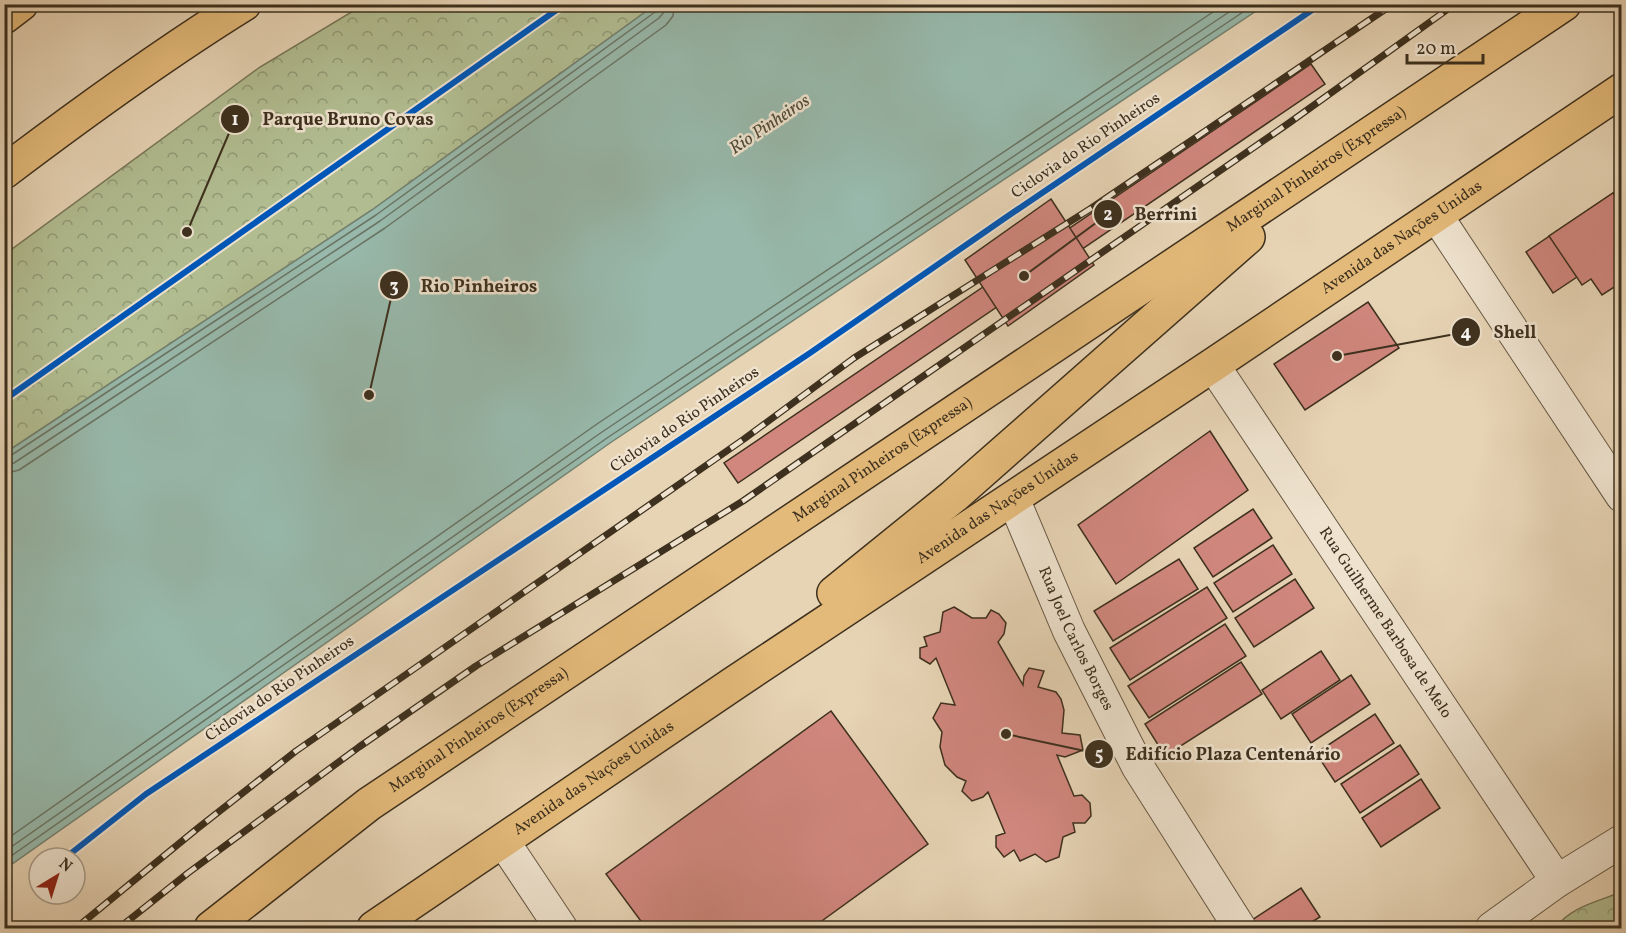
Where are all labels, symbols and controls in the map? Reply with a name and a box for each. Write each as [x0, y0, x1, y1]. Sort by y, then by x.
scale bar [1407, 27, 1484, 65]
text: 20 m [1416, 37, 1456, 62]
street label: Ciclovia do Rio Pinheiros [1007, 88, 1165, 204]
water label: Rio Pinheiros [725, 89, 815, 161]
callout: Parque Bruno Covas [220, 101, 445, 137]
street label: Marginal Pinheiros (Expressa) [1222, 102, 1411, 238]
text: 1 [231, 108, 239, 133]
text: Parque Bruno Covas [262, 108, 434, 133]
street label: Avenida das Nações Unidas [1317, 176, 1487, 300]
callout: Berrini [1093, 196, 1210, 232]
text: 2 [1103, 203, 1113, 228]
text: Berrini [1135, 203, 1197, 228]
callout: Rio Pinheiros [379, 267, 549, 303]
text: 3 [389, 275, 399, 300]
text: Rio Pinheiros [421, 275, 537, 300]
callout: Shell [1451, 314, 1548, 350]
text: 4 [1461, 321, 1472, 346]
text: Shell [1494, 321, 1536, 346]
street label: Ciclovia do Rio Pinheiros [606, 362, 764, 478]
street label: Marginal Pinheiros (Expressa) [789, 392, 977, 528]
street label: Avenida das Nações Unidas [913, 446, 1083, 570]
street label: Rua Guilherme Barbosa de Melo [1313, 523, 1457, 723]
street label: Rua Joel Carlos Borges [1032, 563, 1119, 715]
street label: Ciclovia do Rio Pinheiros [201, 631, 359, 747]
street label: Marginal Pinheiros (Expressa) [385, 662, 573, 798]
street label: Avenida das Nações Unidas [509, 716, 679, 841]
callout: Edifício Plaza Centenário [1084, 736, 1353, 772]
text: 5 [1095, 743, 1103, 768]
text: Edifício Plaza Centenário [1125, 743, 1341, 768]
north arrow [27, 846, 87, 906]
text: N [54, 854, 77, 878]

